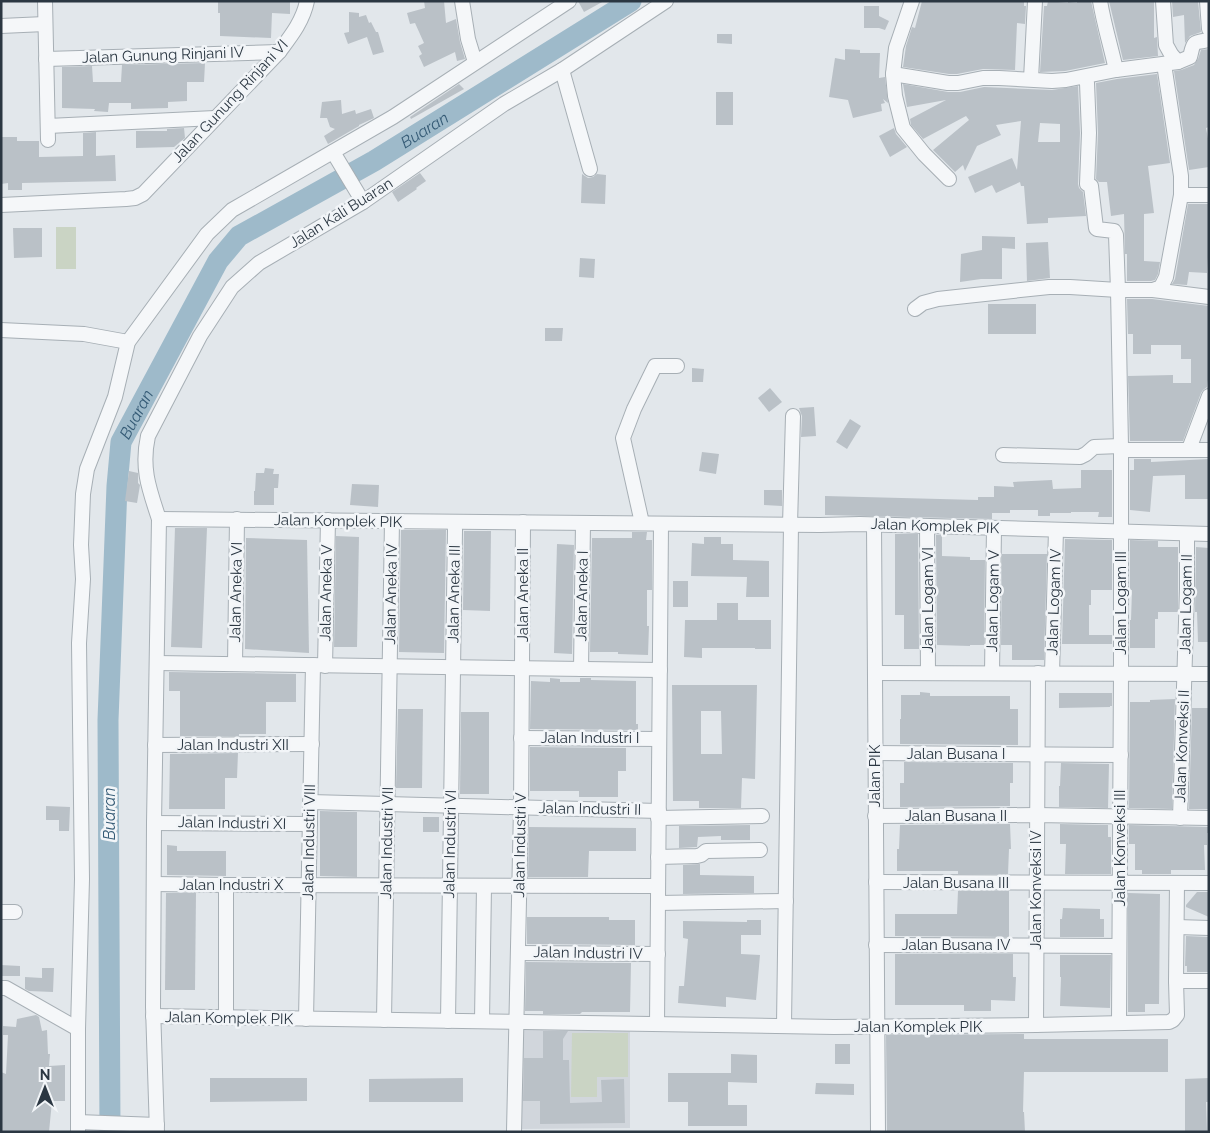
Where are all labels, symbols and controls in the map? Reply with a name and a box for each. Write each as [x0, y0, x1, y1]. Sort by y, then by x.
street label: Jalan Gunung Rinjani VI [168, 36, 292, 166]
street label: Jalan Gunung Rinjani IV [82, 43, 244, 67]
water label: Buaran [397, 108, 452, 152]
street label: Jalan Kali Buaran [286, 174, 396, 252]
water label: Buaran [116, 387, 157, 442]
street label: Jalan Komplek PIK [274, 511, 403, 531]
street label: Jalan Komplek PIK [870, 515, 1000, 537]
street label: Jalan Aneka VI [226, 542, 246, 642]
street label: Jalan Aneka IV [381, 543, 401, 645]
street label: Jalan Aneka V [316, 544, 336, 642]
street label: Jalan Aneka III [444, 545, 464, 643]
street label: Jalan Logam VI [919, 547, 937, 653]
street label: Jalan Aneka II [514, 548, 532, 642]
street label: Jalan Logam IV [1043, 548, 1065, 656]
street label: Jalan Aneka I [572, 550, 592, 642]
street label: Jalan Logam V [983, 550, 1003, 652]
street label: Jalan Logam III [1112, 551, 1130, 655]
street label: Jalan Logam II [1176, 554, 1196, 654]
street label: Jalan Konveksi II [1171, 689, 1193, 803]
street label: Jalan Industri I [540, 729, 640, 747]
street label: Jalan Industri XII [177, 736, 289, 754]
street label: Jalan PIK [866, 744, 884, 807]
street label: Jalan Busana I [907, 745, 1005, 763]
street label: Jalan Industri VIII [299, 784, 319, 900]
street label: Jalan Industri VII [377, 787, 397, 899]
water label: Buaran [100, 788, 119, 840]
street label: Jalan Industri VI [440, 789, 460, 899]
street label: Jalan Konveksi III [1111, 790, 1129, 906]
street label: Jalan Industri V [510, 792, 530, 898]
street label: Jalan Industri II [538, 799, 642, 819]
street label: Jalan Busana II [905, 807, 1007, 825]
street label: Jalan Industri XI [178, 813, 286, 833]
street label: Jalan Konveksi IV [1027, 830, 1045, 950]
street label: Jalan Busana III [903, 874, 1009, 892]
street label: Jalan Industri X [179, 876, 284, 894]
street label: Jalan Busana IV [901, 936, 1011, 954]
street label: Jalan Industri IV [533, 943, 643, 963]
street label: Jalan Komplek PIK [165, 1008, 294, 1028]
street label: Jalan Komplek PIK [854, 1018, 983, 1036]
north arrow [20, 1063, 70, 1113]
text: N [40, 1067, 50, 1083]

